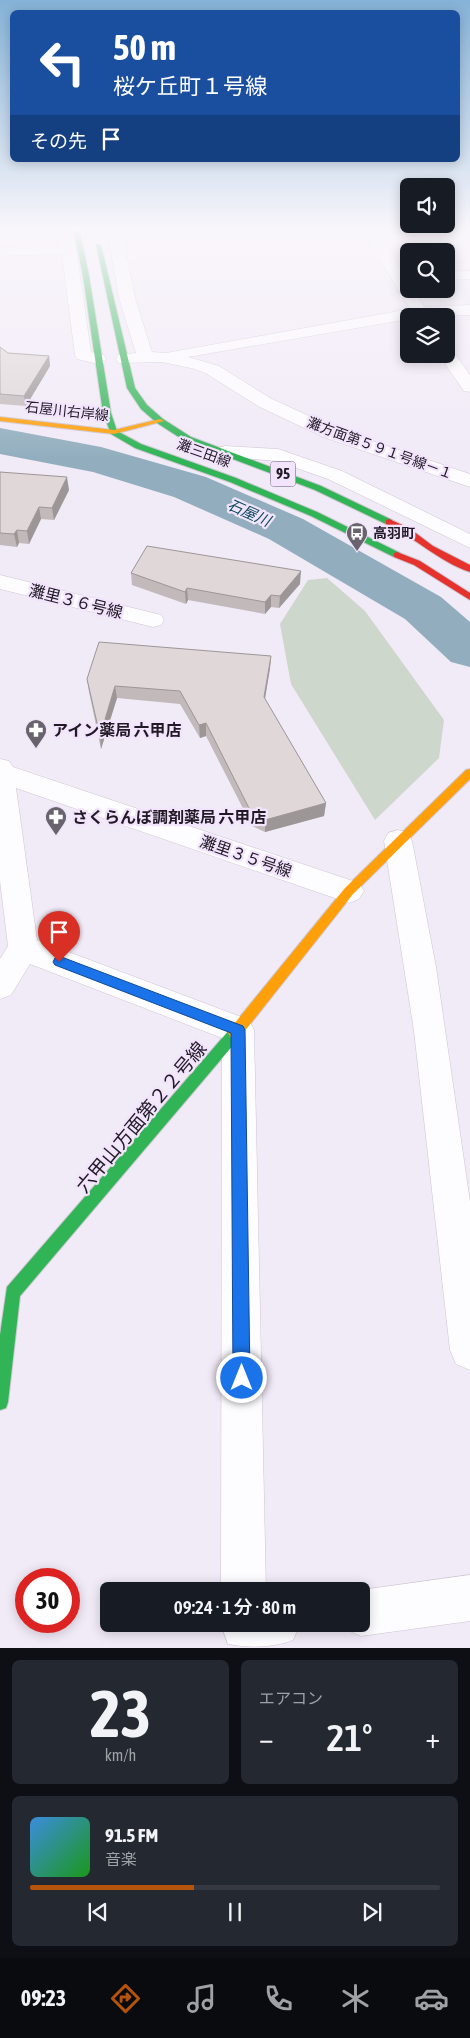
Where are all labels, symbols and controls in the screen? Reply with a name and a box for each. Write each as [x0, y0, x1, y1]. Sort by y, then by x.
text: 50 m [113, 27, 176, 67]
icon: left [30, 30, 95, 95]
text: 桜ケ丘町１号線 [113, 73, 267, 99]
icon: arrive [97, 125, 125, 153]
text: その先 [30, 130, 87, 152]
map controls [400, 178, 455, 363]
button: sound [400, 178, 455, 233]
button: search [400, 243, 455, 298]
button: layers [400, 308, 455, 363]
street label: 石屋川右岸線 [24, 399, 110, 423]
street label: 灘方面第５９１号線－１ [305, 414, 455, 482]
street label: 灘三田線 [175, 436, 233, 470]
road number: 95 [270, 462, 296, 486]
water label: 石屋川 [225, 496, 275, 530]
bus stop icon: 高羽町 [345, 521, 369, 552]
place label: 高羽町 [373, 525, 415, 541]
street label: 灘里３６号線 [27, 581, 125, 621]
pharmacy icon: アイン薬局 六甲店 [24, 718, 48, 749]
place label: アイン薬局 六甲店 [52, 721, 181, 739]
pharmacy icon: さくらんぼ調剤薬局 六甲店 [44, 805, 68, 836]
place label: さくらんぼ調剤薬局 六甲店 [72, 808, 266, 826]
street label: 灘里３５号線 [198, 832, 294, 880]
pin [38, 911, 80, 962]
icon: arrive [45, 918, 73, 946]
street label: 六甲山方面第２２号線 [72, 1037, 210, 1197]
position arrow [215, 1351, 267, 1403]
speed limit sign: 30 [15, 1568, 80, 1633]
text: 09:24 · 1 分 · 80 m [174, 1596, 296, 1618]
text: 23 [90, 1676, 151, 1751]
text: エアコン [259, 1689, 323, 1707]
text: 21° [326, 1716, 373, 1759]
text: − [259, 1722, 274, 1754]
text: + [425, 1722, 440, 1754]
text: km/h [105, 1746, 136, 1764]
text: 91.5 FM [105, 1824, 158, 1846]
text: 音楽 [105, 1850, 137, 1868]
icon: previous [84, 1898, 112, 1926]
icon: pause [221, 1898, 249, 1926]
icon: next [358, 1898, 386, 1926]
icon: directions [108, 1981, 143, 2016]
icon: music [184, 1981, 219, 2016]
icon: phone [261, 1981, 296, 2016]
icon: climate [338, 1981, 373, 2016]
icon: car [414, 1981, 449, 2016]
text: 09:23 [21, 1985, 66, 2011]

